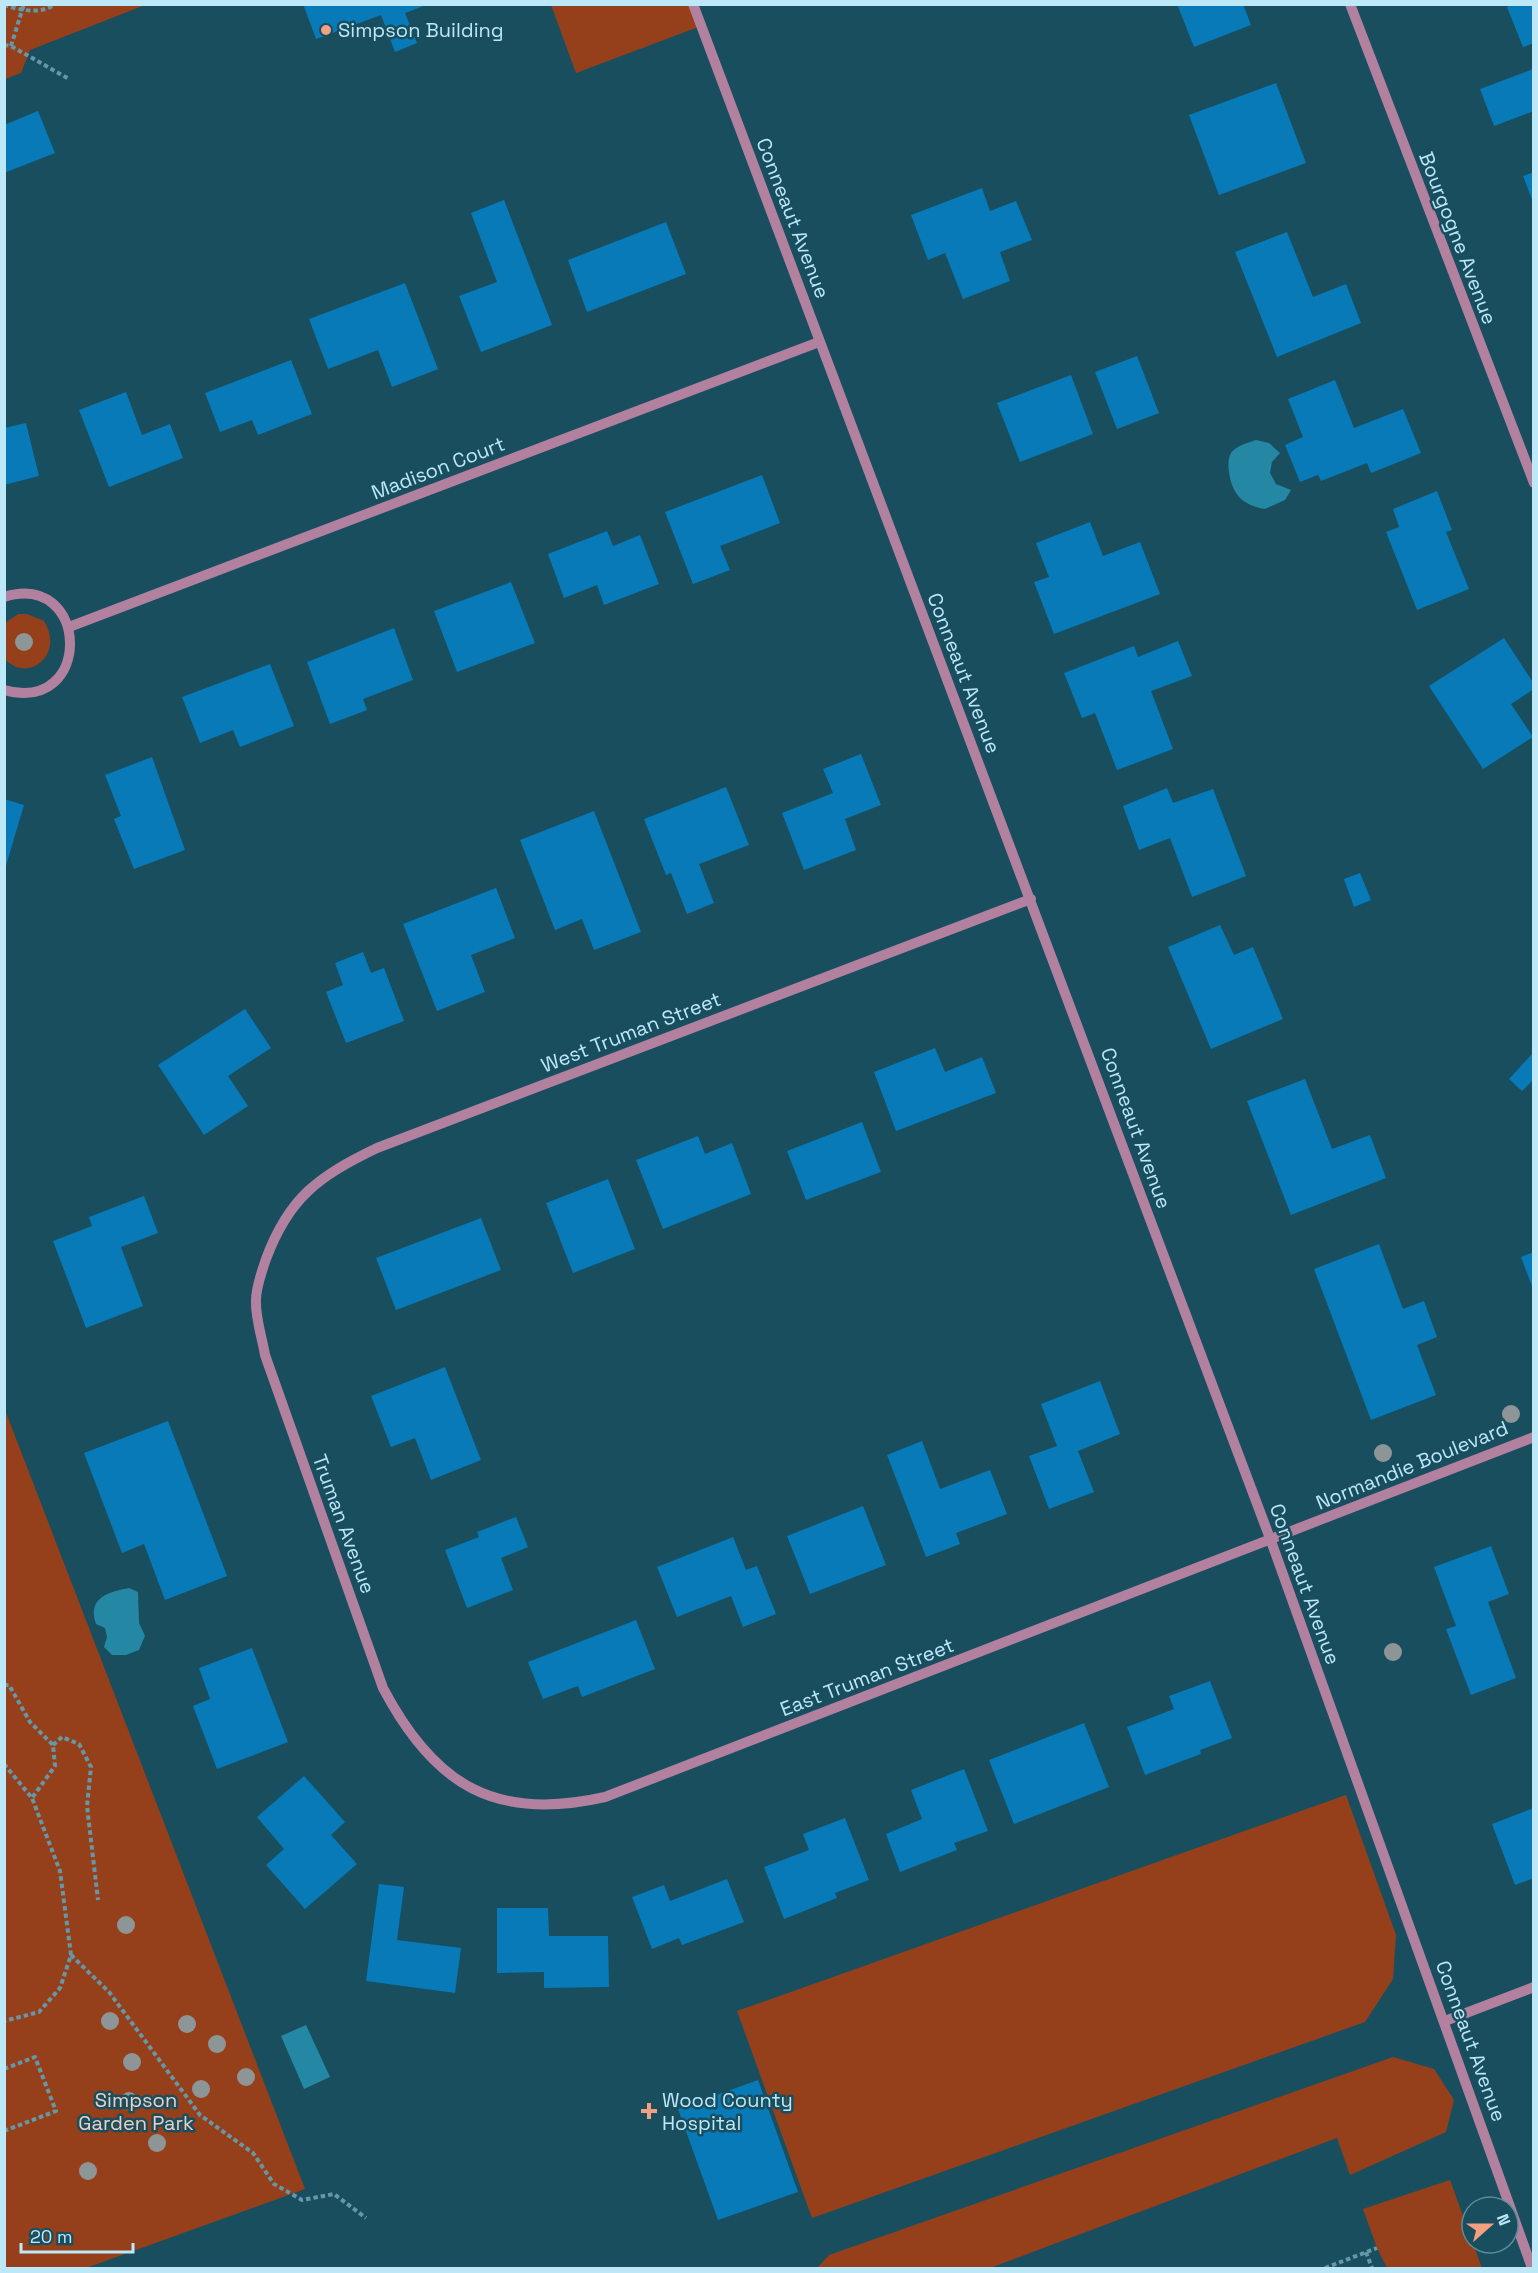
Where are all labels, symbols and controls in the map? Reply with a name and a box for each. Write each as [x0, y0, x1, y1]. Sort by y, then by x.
place label: Simpson Building [338, 17, 504, 43]
marker: Simpson Building [319, 23, 333, 37]
street label: Conneaut Avenue [750, 134, 836, 302]
street label: Bourgogne Avenue [1413, 148, 1503, 328]
street label: Madison Court [368, 431, 508, 505]
street label: Conneaut Avenue [921, 589, 1007, 757]
street label: West Truman Street [537, 986, 725, 1078]
street label: Conneaut Avenue [1095, 1044, 1177, 1212]
street label: Normandie Boulevard [1312, 1415, 1512, 1515]
street label: Truman Avenue [307, 1451, 381, 1597]
street label: Conneaut Avenue [1264, 1500, 1346, 1668]
street label: East Truman Street [776, 1632, 958, 1722]
street label: Conneaut Avenue [1430, 1957, 1512, 2125]
park label: Simpson Garden Park [78, 2087, 194, 2136]
place label: Wood County Hospital [662, 2087, 793, 2136]
marker: Wood County Hospital [640, 2102, 658, 2120]
north arrow [1460, 2195, 1520, 2255]
text: N [1492, 2211, 1515, 2229]
scale bar [21, 2216, 134, 2254]
text: 20 m [30, 2225, 73, 2248]

